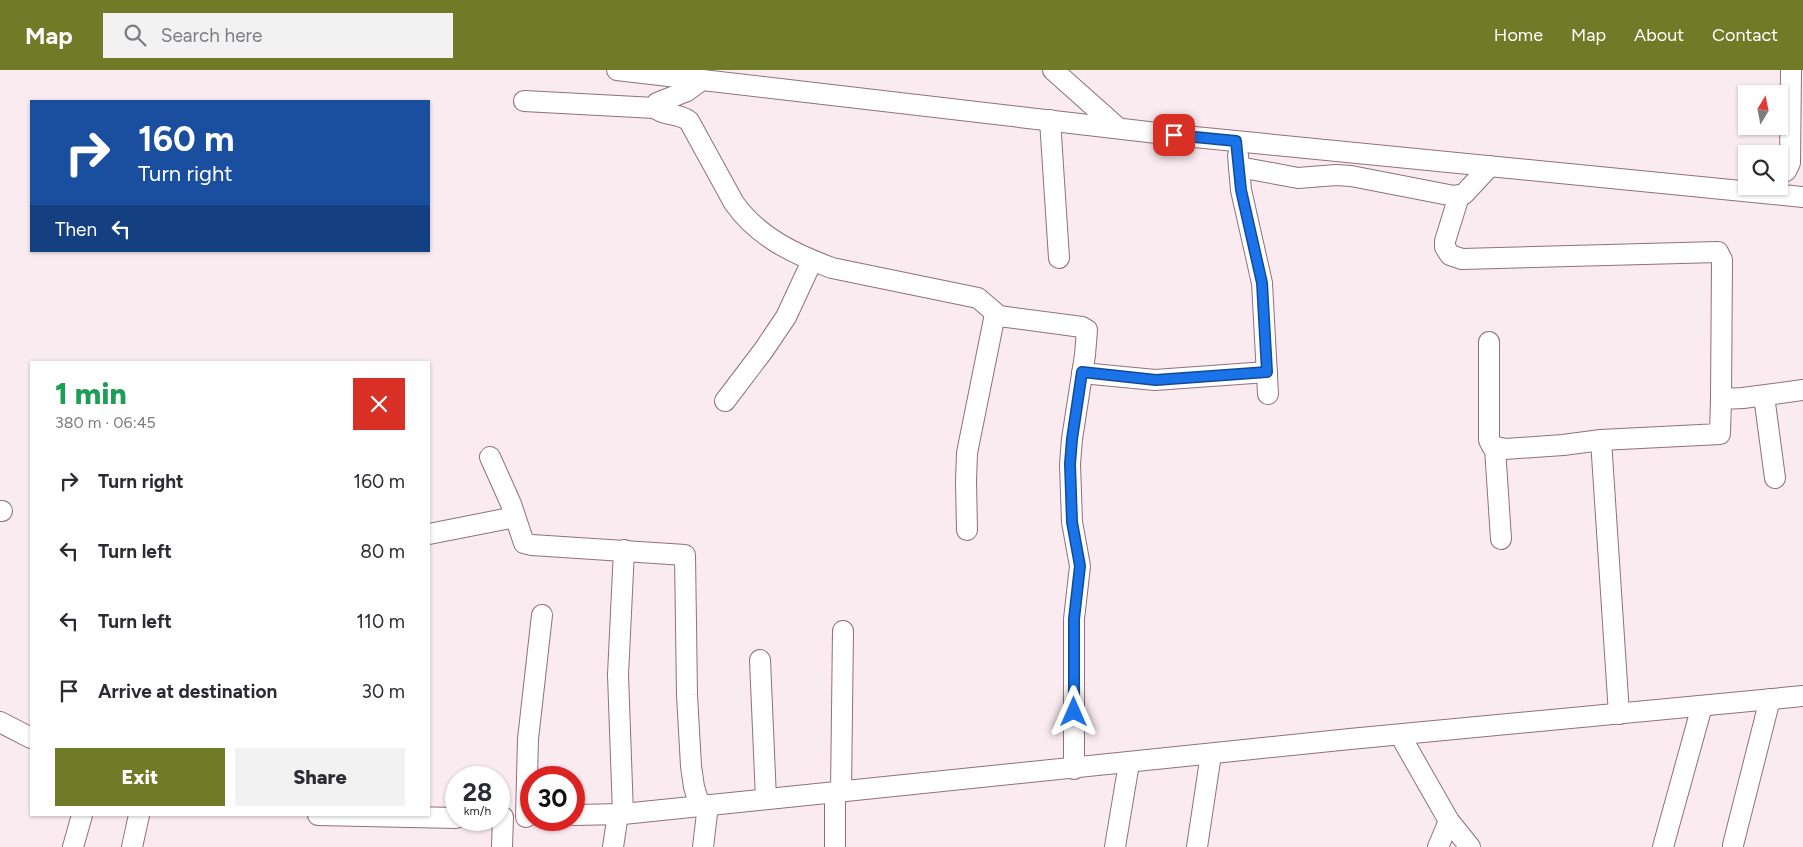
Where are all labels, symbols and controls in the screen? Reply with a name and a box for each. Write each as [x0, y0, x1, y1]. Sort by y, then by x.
search box [103, 13, 453, 58]
text: Map [25, 21, 73, 50]
icon: search [121, 21, 149, 49]
text: Search here [161, 24, 262, 47]
text: Home [1494, 24, 1543, 46]
text: Map [1571, 24, 1606, 46]
text: About [1634, 24, 1684, 46]
text: Contact [1712, 24, 1778, 46]
north arrow [1738, 85, 1788, 135]
map controls [1738, 85, 1788, 195]
pin [1153, 114, 1195, 156]
text: 160 m [138, 118, 235, 160]
icon: right [55, 120, 120, 185]
icon: arrive [1160, 121, 1188, 149]
button: search [1738, 145, 1788, 195]
text: Turn right [138, 160, 233, 187]
icon: left [107, 215, 135, 243]
text: Then [55, 218, 97, 241]
text: 1 min [55, 375, 127, 412]
button: close [353, 378, 405, 430]
text: 380 m · 06:45 [55, 413, 156, 432]
icon: right [55, 467, 83, 495]
text: Turn right [98, 470, 184, 493]
text: 160 m [353, 470, 405, 493]
icon: left [55, 537, 83, 565]
text: Turn left [98, 540, 172, 563]
text: 80 m [360, 540, 405, 563]
icon: left [55, 607, 83, 635]
text: Turn left [98, 610, 172, 633]
text: 110 m [356, 610, 405, 633]
icon: arrive [55, 677, 83, 705]
text: Arrive at destination [98, 680, 277, 703]
text: 30 m [362, 680, 405, 703]
position arrow [1047, 685, 1099, 737]
button: Exit [55, 748, 225, 806]
button: Share [235, 748, 405, 806]
speed limit sign: 30 [520, 766, 585, 831]
text: 28 [463, 777, 492, 807]
text: km/h [464, 804, 491, 818]

